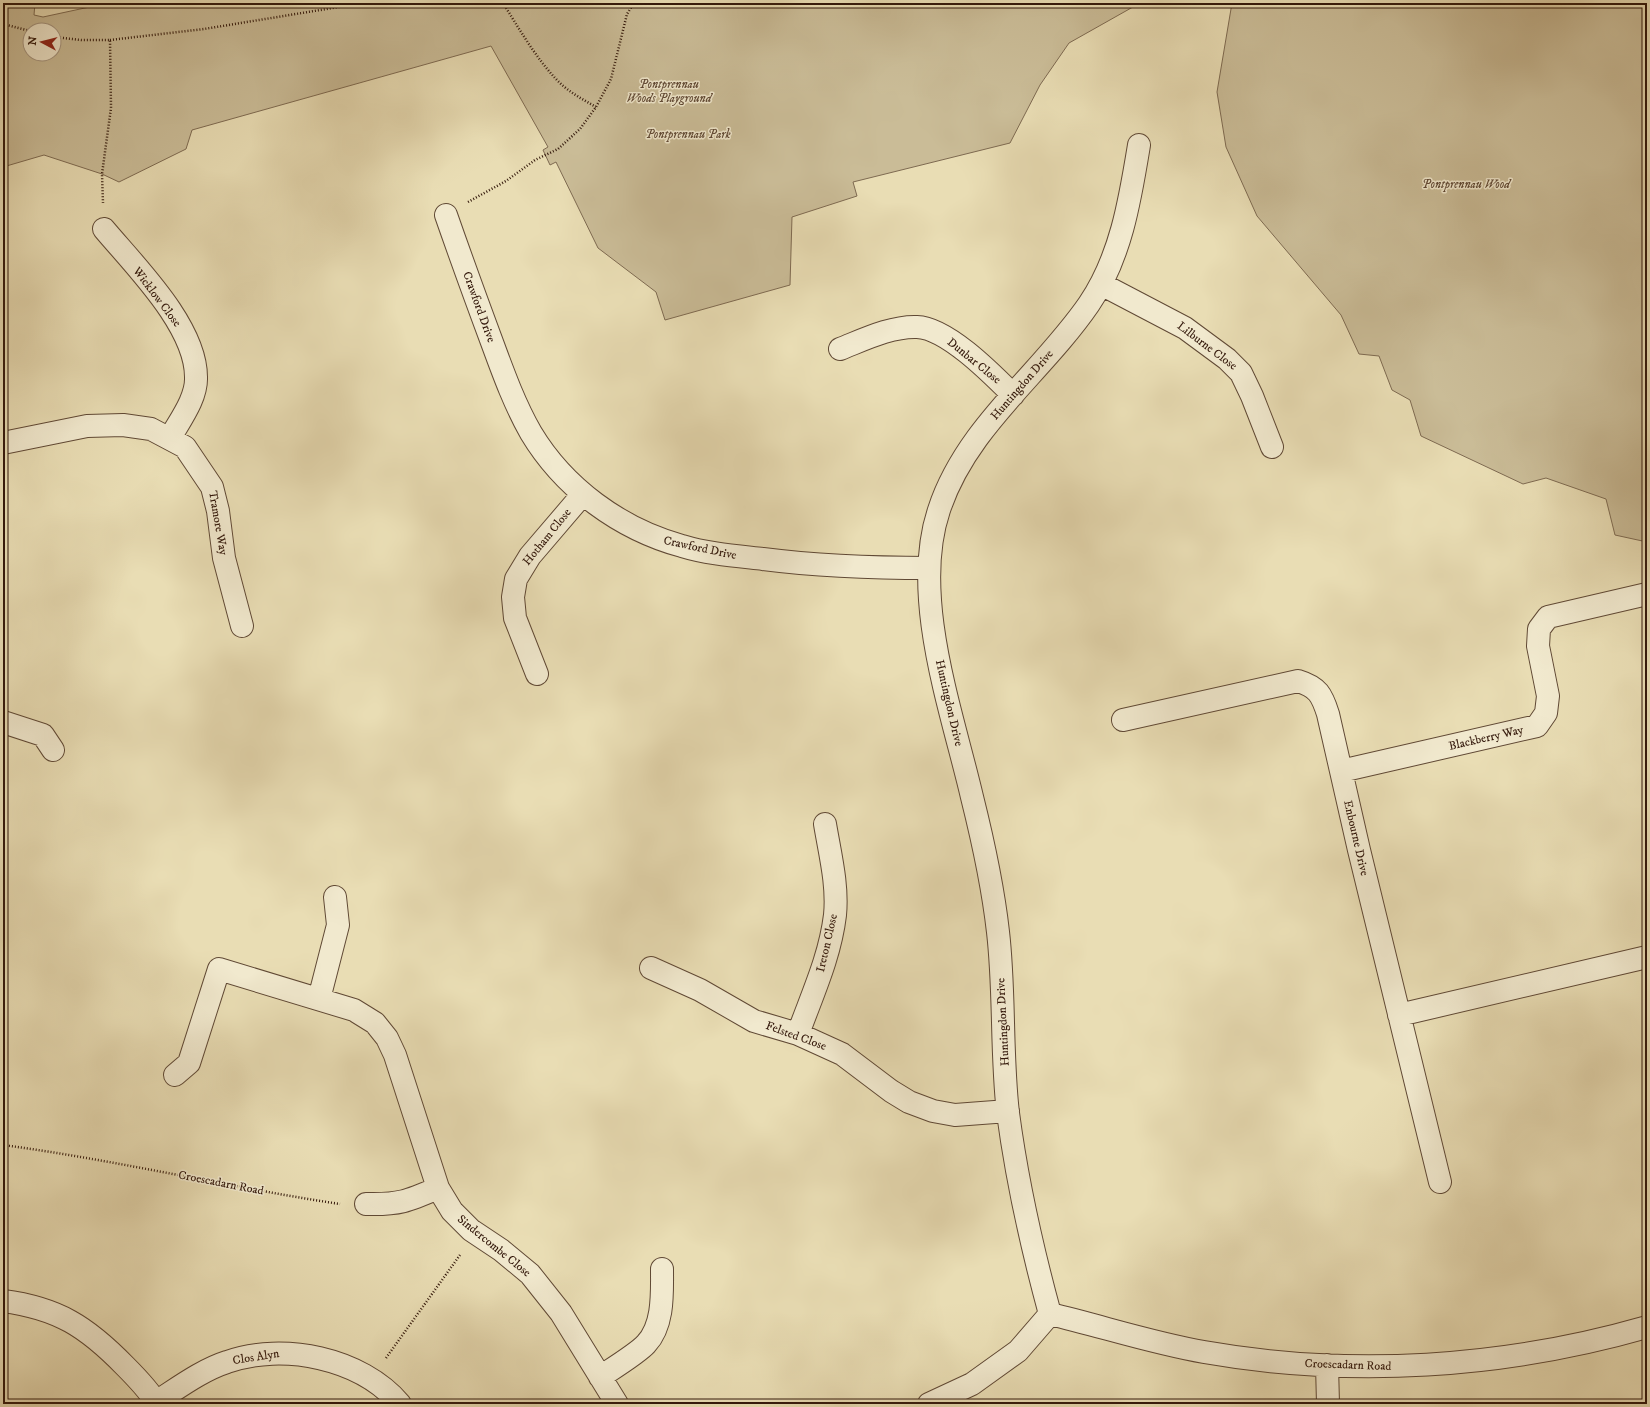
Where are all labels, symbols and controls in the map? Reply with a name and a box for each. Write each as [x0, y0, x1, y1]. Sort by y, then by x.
north arrow [22, 22, 62, 62]
text: N [26, 36, 41, 46]
park label: Pontprennau Woods Playground [627, 77, 714, 106]
park label: Pontprennau Park [645, 127, 731, 142]
park label: Pontprennau Wood [1422, 177, 1512, 192]
street label: Wicklow Close [129, 263, 184, 330]
street label: Crawford Drive [459, 269, 499, 345]
street label: Lilburne Close [1174, 319, 1240, 373]
street label: Dunbar Close [944, 335, 1004, 387]
street label: Huntingdon Drive [987, 347, 1057, 423]
street label: Tramore Way [205, 490, 231, 557]
street label: Hotham Close [519, 505, 575, 568]
street label: Crawford Drive [662, 533, 738, 563]
street label: Huntingdon Drive [932, 658, 966, 748]
street label: Blackberry Way [1447, 722, 1525, 754]
street label: Enbourne Drive [1340, 799, 1372, 877]
street label: Ireton Close [813, 912, 841, 974]
street label: Huntingdon Drive [993, 977, 1013, 1066]
street label: Felsted Close [764, 1018, 828, 1054]
street label: Croescadarn Road [177, 1167, 265, 1199]
street label: Sindercombe Close [454, 1212, 534, 1280]
street label: Clos Alyn [232, 1346, 281, 1368]
street label: Croescadarn Road [1304, 1356, 1392, 1374]

